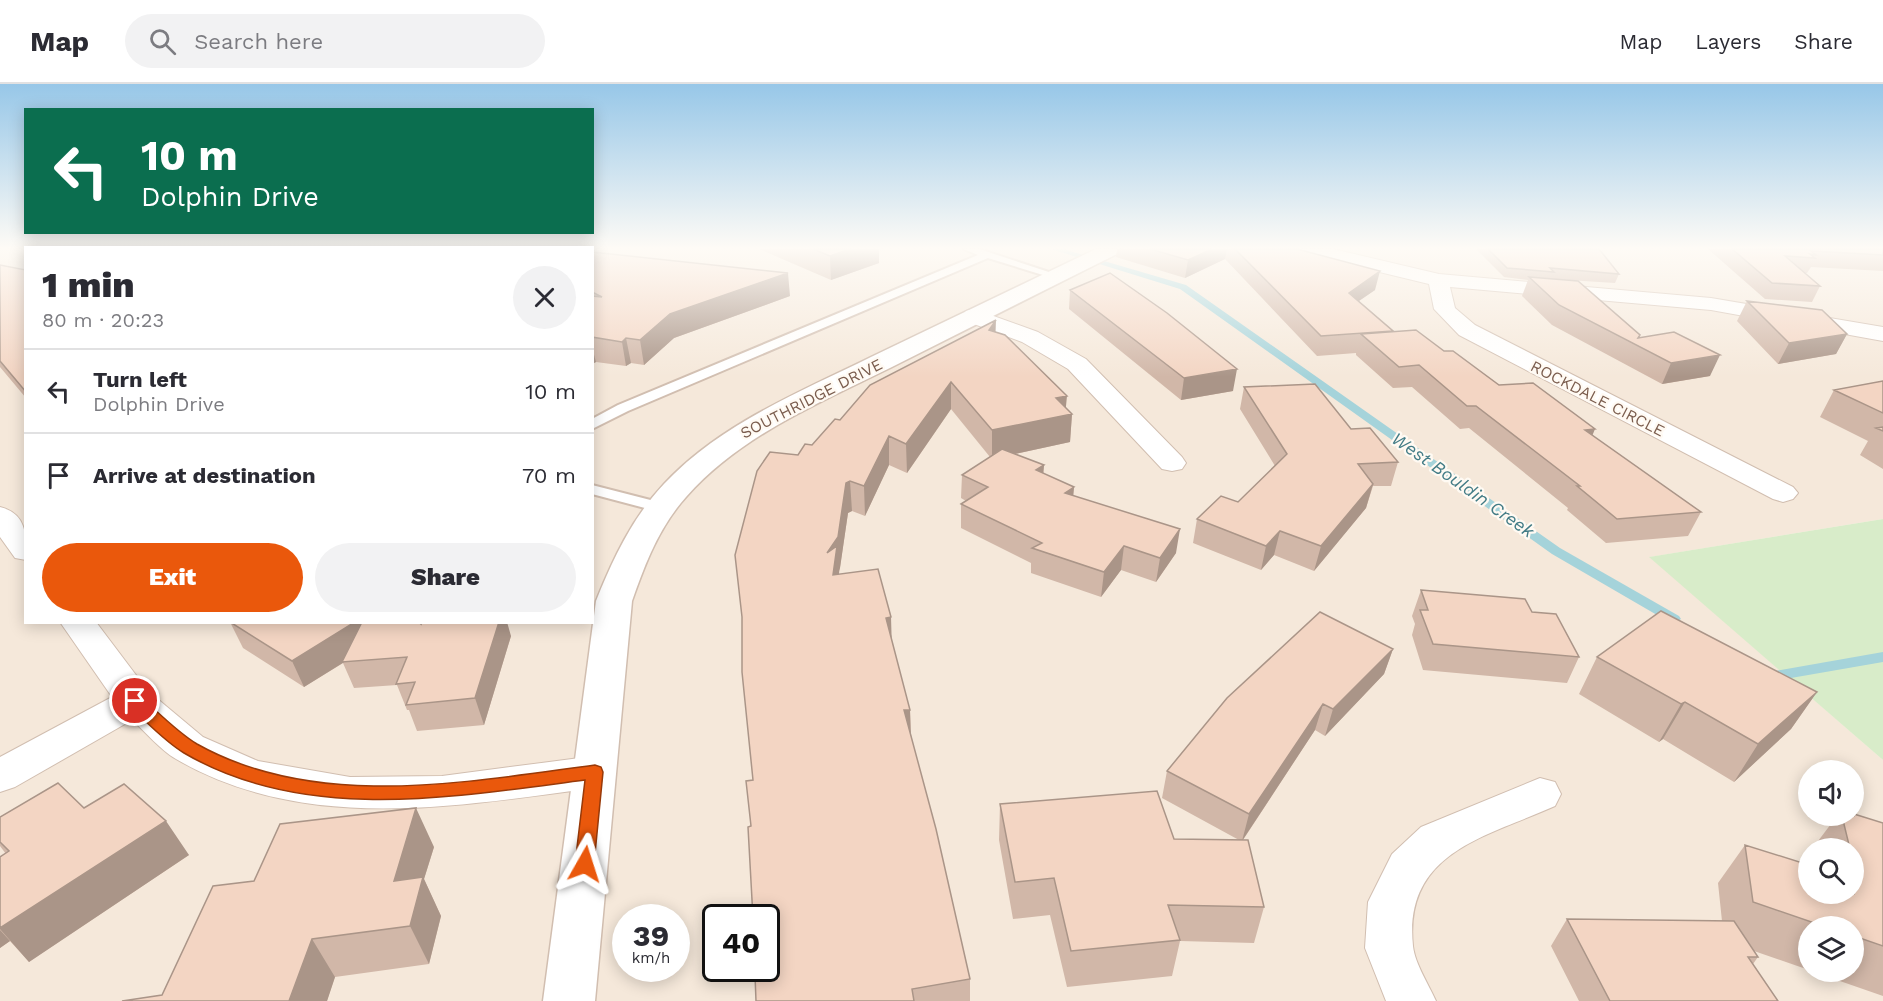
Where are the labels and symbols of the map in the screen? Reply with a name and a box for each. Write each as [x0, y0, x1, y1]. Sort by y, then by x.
street label: SOUTHRIDGE DRIVE [737, 354, 885, 442]
street label: ROCKDALE CIRCLE [1528, 356, 1668, 440]
water label: West Bouldin Creek [1388, 427, 1540, 542]
pin [109, 675, 160, 726]
position arrow [553, 832, 617, 896]
speed limit sign: 40 [702, 904, 780, 982]

